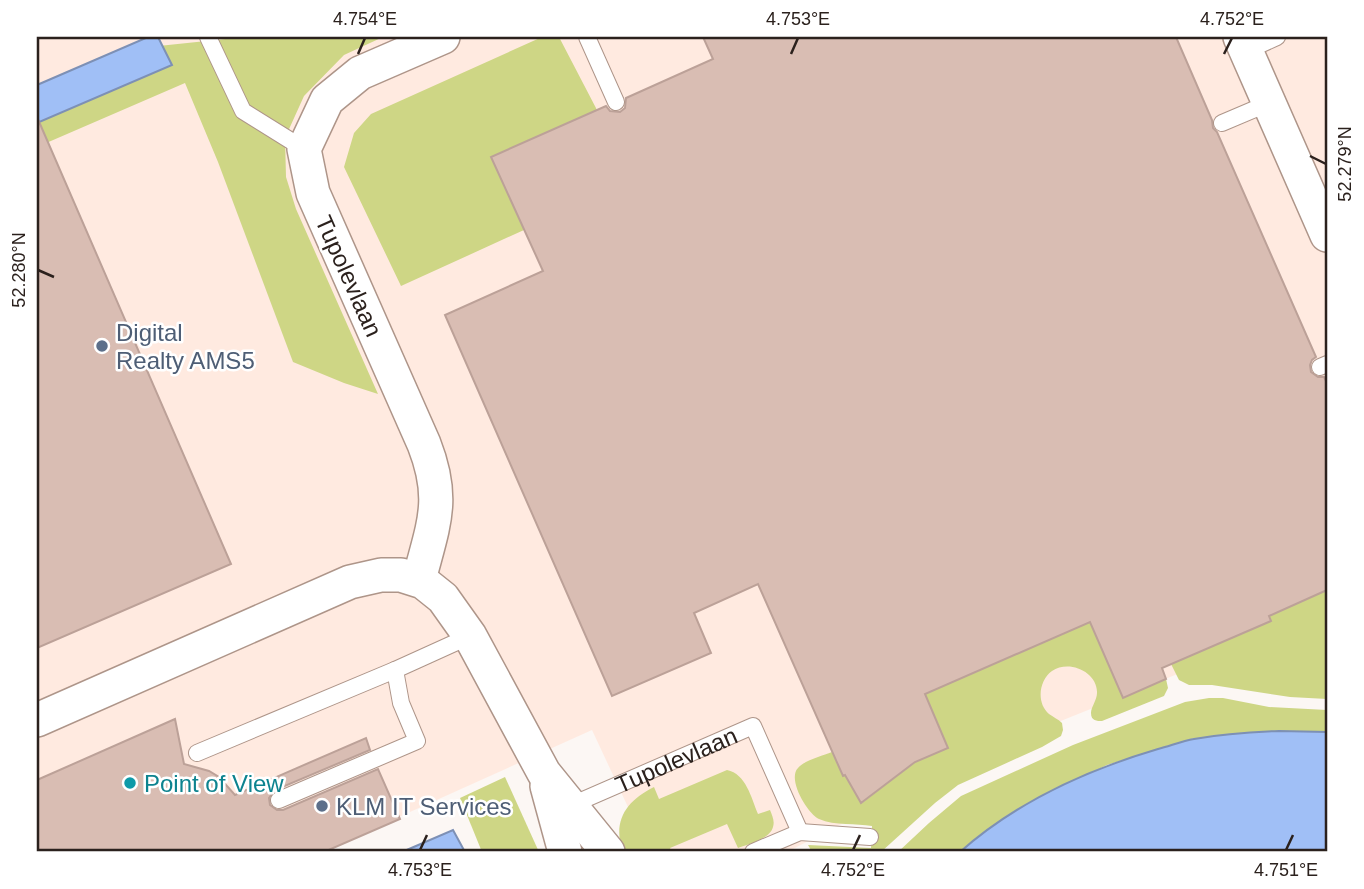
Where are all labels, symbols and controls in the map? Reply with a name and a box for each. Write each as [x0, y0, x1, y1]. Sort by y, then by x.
text: 4.754°E [333, 9, 397, 29]
text: 4.753°E [766, 9, 830, 29]
text: 4.752°E [1200, 9, 1264, 29]
text: 52.279°N [1335, 126, 1355, 202]
street label: Tupolevlaan [310, 211, 388, 341]
text: 52.280°N [9, 232, 29, 308]
place label: Digital Realty AMS5 [116, 319, 255, 374]
marker: Digital Realty AMS5 [94, 338, 110, 354]
street label: Tupolevlaan [611, 721, 741, 798]
place label: Point of View [144, 770, 284, 797]
marker: Point of View [122, 775, 138, 791]
place label: KLM IT Services [336, 793, 512, 820]
marker: KLM IT Services [314, 798, 330, 814]
text: 4.753°E [388, 860, 452, 880]
text: 4.752°E [821, 860, 885, 880]
text: 4.751°E [1254, 860, 1318, 880]

